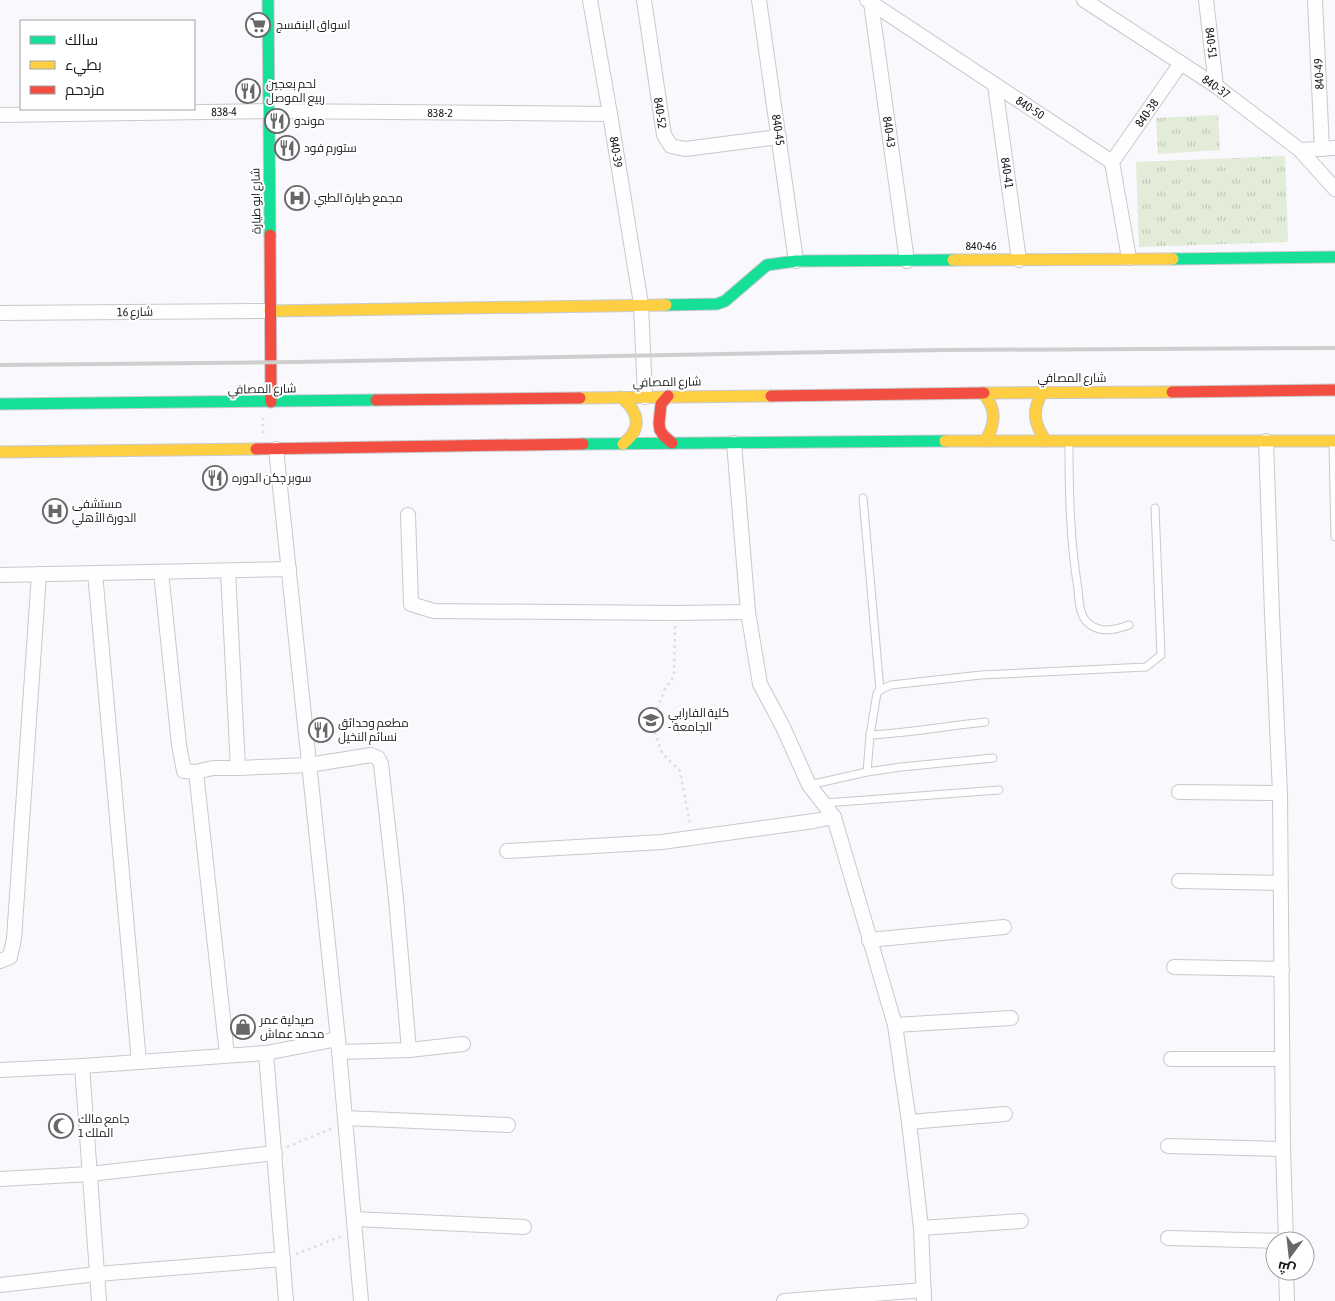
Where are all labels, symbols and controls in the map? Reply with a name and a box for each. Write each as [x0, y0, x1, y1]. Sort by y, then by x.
supermarket icon: اسواق البنفسج [245, 12, 271, 38]
place label: اسواق البنفسج [276, 18, 350, 33]
legend [20, 20, 195, 110]
street label: 840-51 [1202, 27, 1220, 60]
text: سالك [65, 31, 98, 48]
text: بطيء [65, 56, 102, 77]
street label: 840-49 [1311, 58, 1327, 90]
street label: 840-37 [1199, 72, 1233, 102]
place label: لحم بعجين ربيع الموصل [266, 77, 325, 106]
restaurant icon: لحم بعجين ربيع الموصل [235, 78, 261, 104]
text: مزدحم [65, 81, 105, 100]
street label: 840-50 [1013, 94, 1047, 123]
street label: 840-38 [1132, 96, 1162, 130]
street label: 840-52 [651, 97, 669, 129]
street label: 838-4 [211, 105, 237, 119]
street label: 838-2 [427, 106, 453, 120]
restaurant icon: موندو [264, 108, 290, 134]
place label: موندو [294, 114, 325, 128]
street label: 840-45 [769, 114, 787, 146]
street label: 840-43 [880, 116, 898, 148]
restaurant icon: ستورم فود [274, 135, 300, 161]
street label: 840-39 [607, 135, 625, 169]
place label: ستورم فود [304, 141, 357, 156]
street label: 840-41 [998, 157, 1016, 190]
street label: شارع ابو طيارة [248, 168, 265, 234]
hospital icon: مجمع طيارة الطبي [284, 185, 310, 211]
place label: مجمع طيارة الطبي [314, 191, 403, 208]
street label: 840-46 [965, 239, 997, 253]
street label: شارع 16 [117, 305, 153, 320]
street label: شارع المصافي [1038, 371, 1106, 388]
street label: شارع المصافي [632, 374, 702, 393]
street label: شارع المصافي [227, 381, 297, 400]
restaurant icon: سوبر جكن الدوره [202, 465, 228, 491]
place label: سوبر جكن الدوره [232, 471, 312, 485]
place label: مستشفى الدورة الأهلي [72, 497, 136, 528]
hospital icon: مستشفى الدورة الأهلي [42, 498, 68, 524]
place label: كلية الفارابي - الجامعة [668, 706, 729, 734]
school or university icon: كلية الفارابي - الجامعة [638, 707, 664, 733]
place label: مطعم وحدائق نسائم النخيل [338, 716, 409, 745]
restaurant icon: مطعم وحدائق نسائم النخيل [308, 717, 334, 743]
place label: صيدلية عمر محمد عماش [259, 1013, 324, 1041]
shop icon: صيدلية عمر محمد عماش [230, 1014, 256, 1040]
place label: جامع مالك الملك 1 [78, 1112, 129, 1140]
mosque icon: جامع مالك الملك 1 [48, 1113, 74, 1139]
north arrow [1265, 1231, 1315, 1281]
text: ش [1276, 1258, 1298, 1279]

